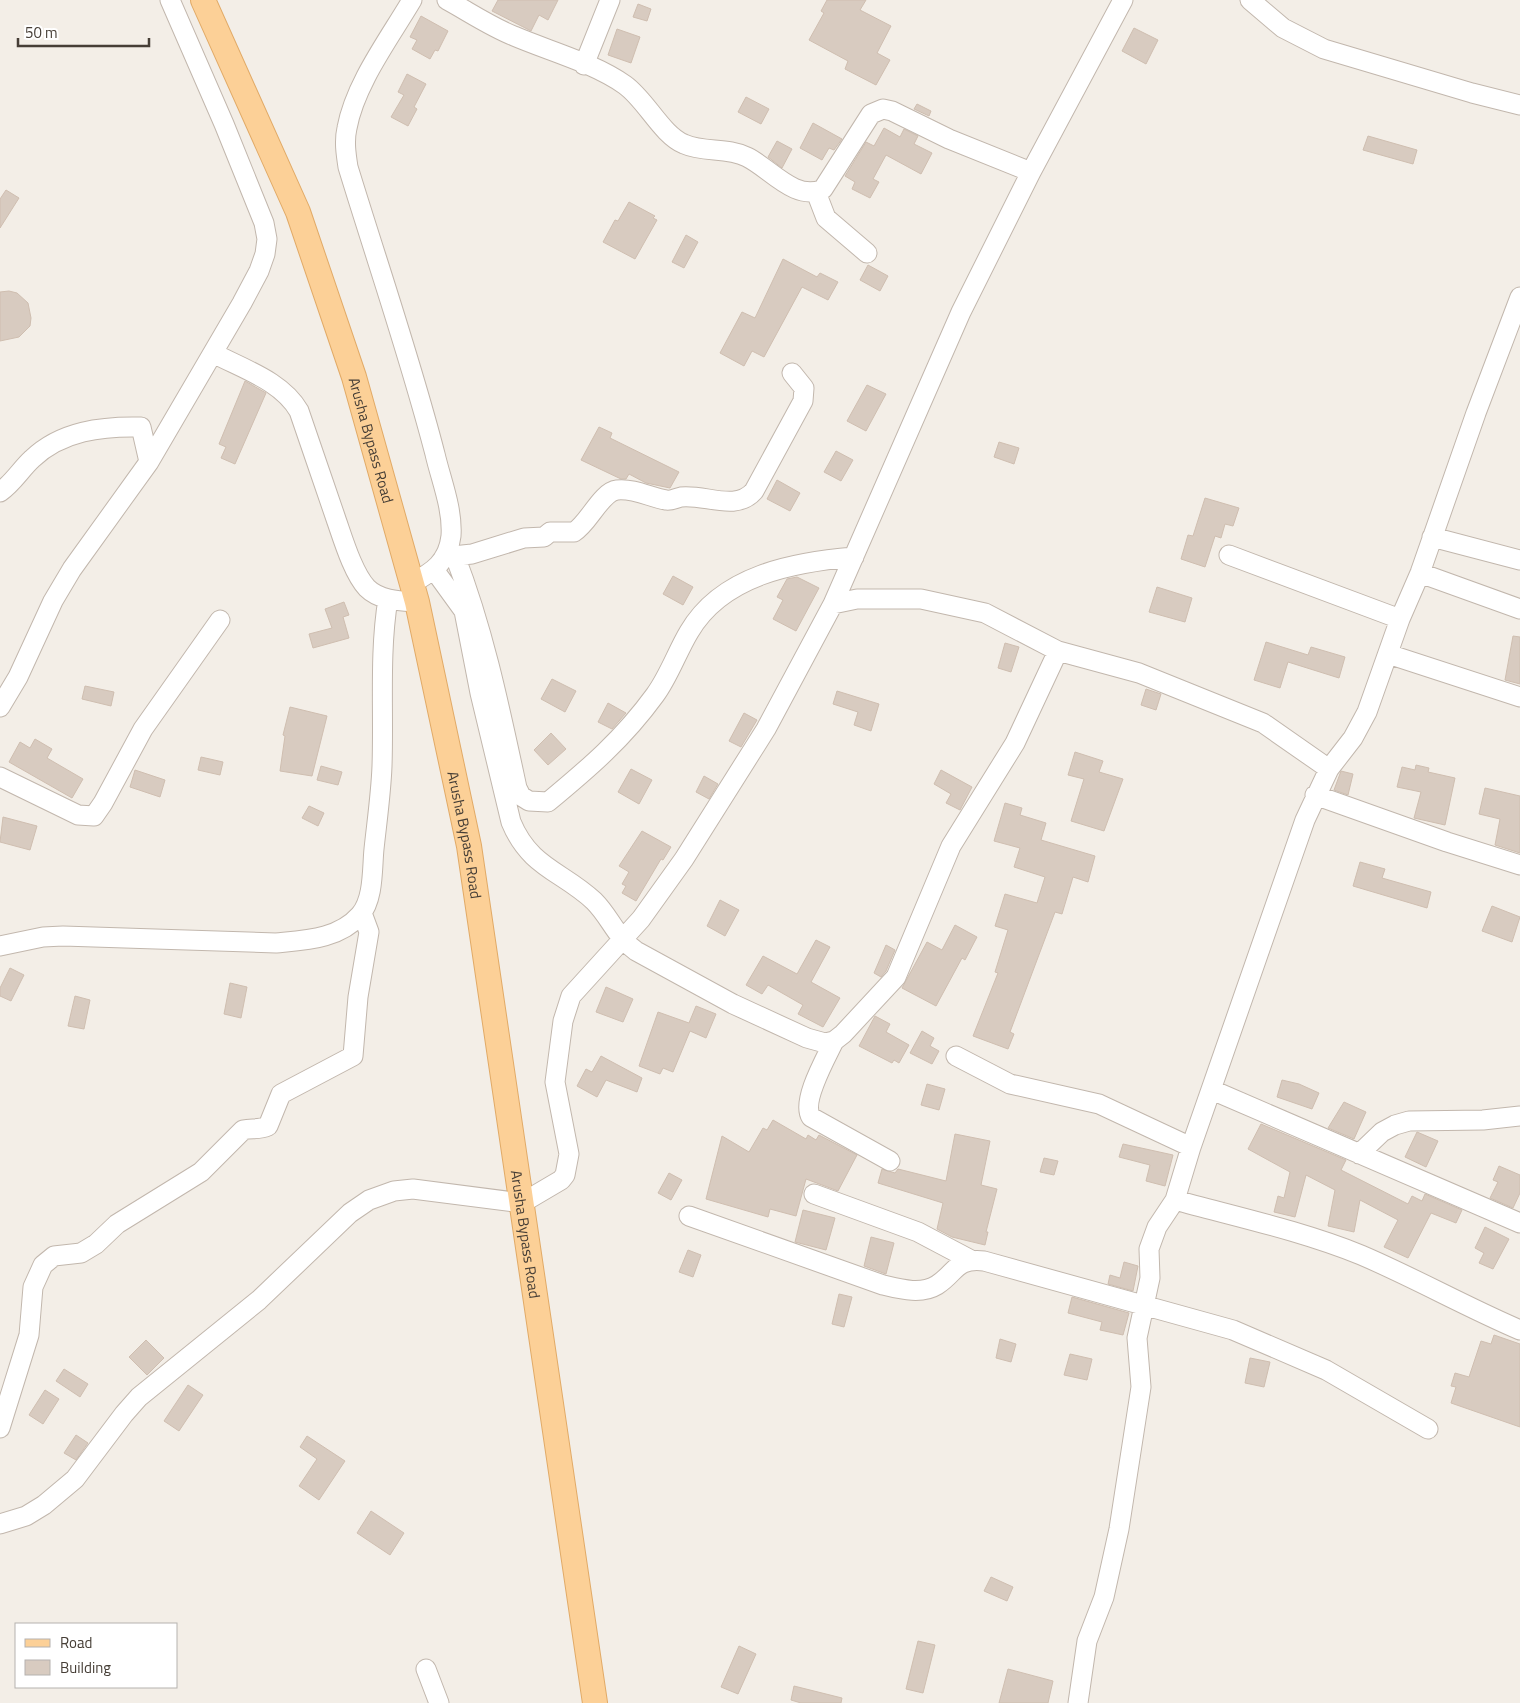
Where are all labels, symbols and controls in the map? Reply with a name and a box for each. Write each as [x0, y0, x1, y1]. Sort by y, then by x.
scale bar [18, 15, 149, 47]
text: 50 m [25, 21, 58, 44]
street label: Arusha Bypass Road [343, 375, 400, 506]
street label: Arusha Bypass Road [442, 769, 488, 900]
street label: Arusha Bypass Road [505, 1168, 547, 1300]
legend [15, 1623, 178, 1688]
text: Road [60, 1631, 92, 1654]
text: Building [60, 1656, 111, 1679]

